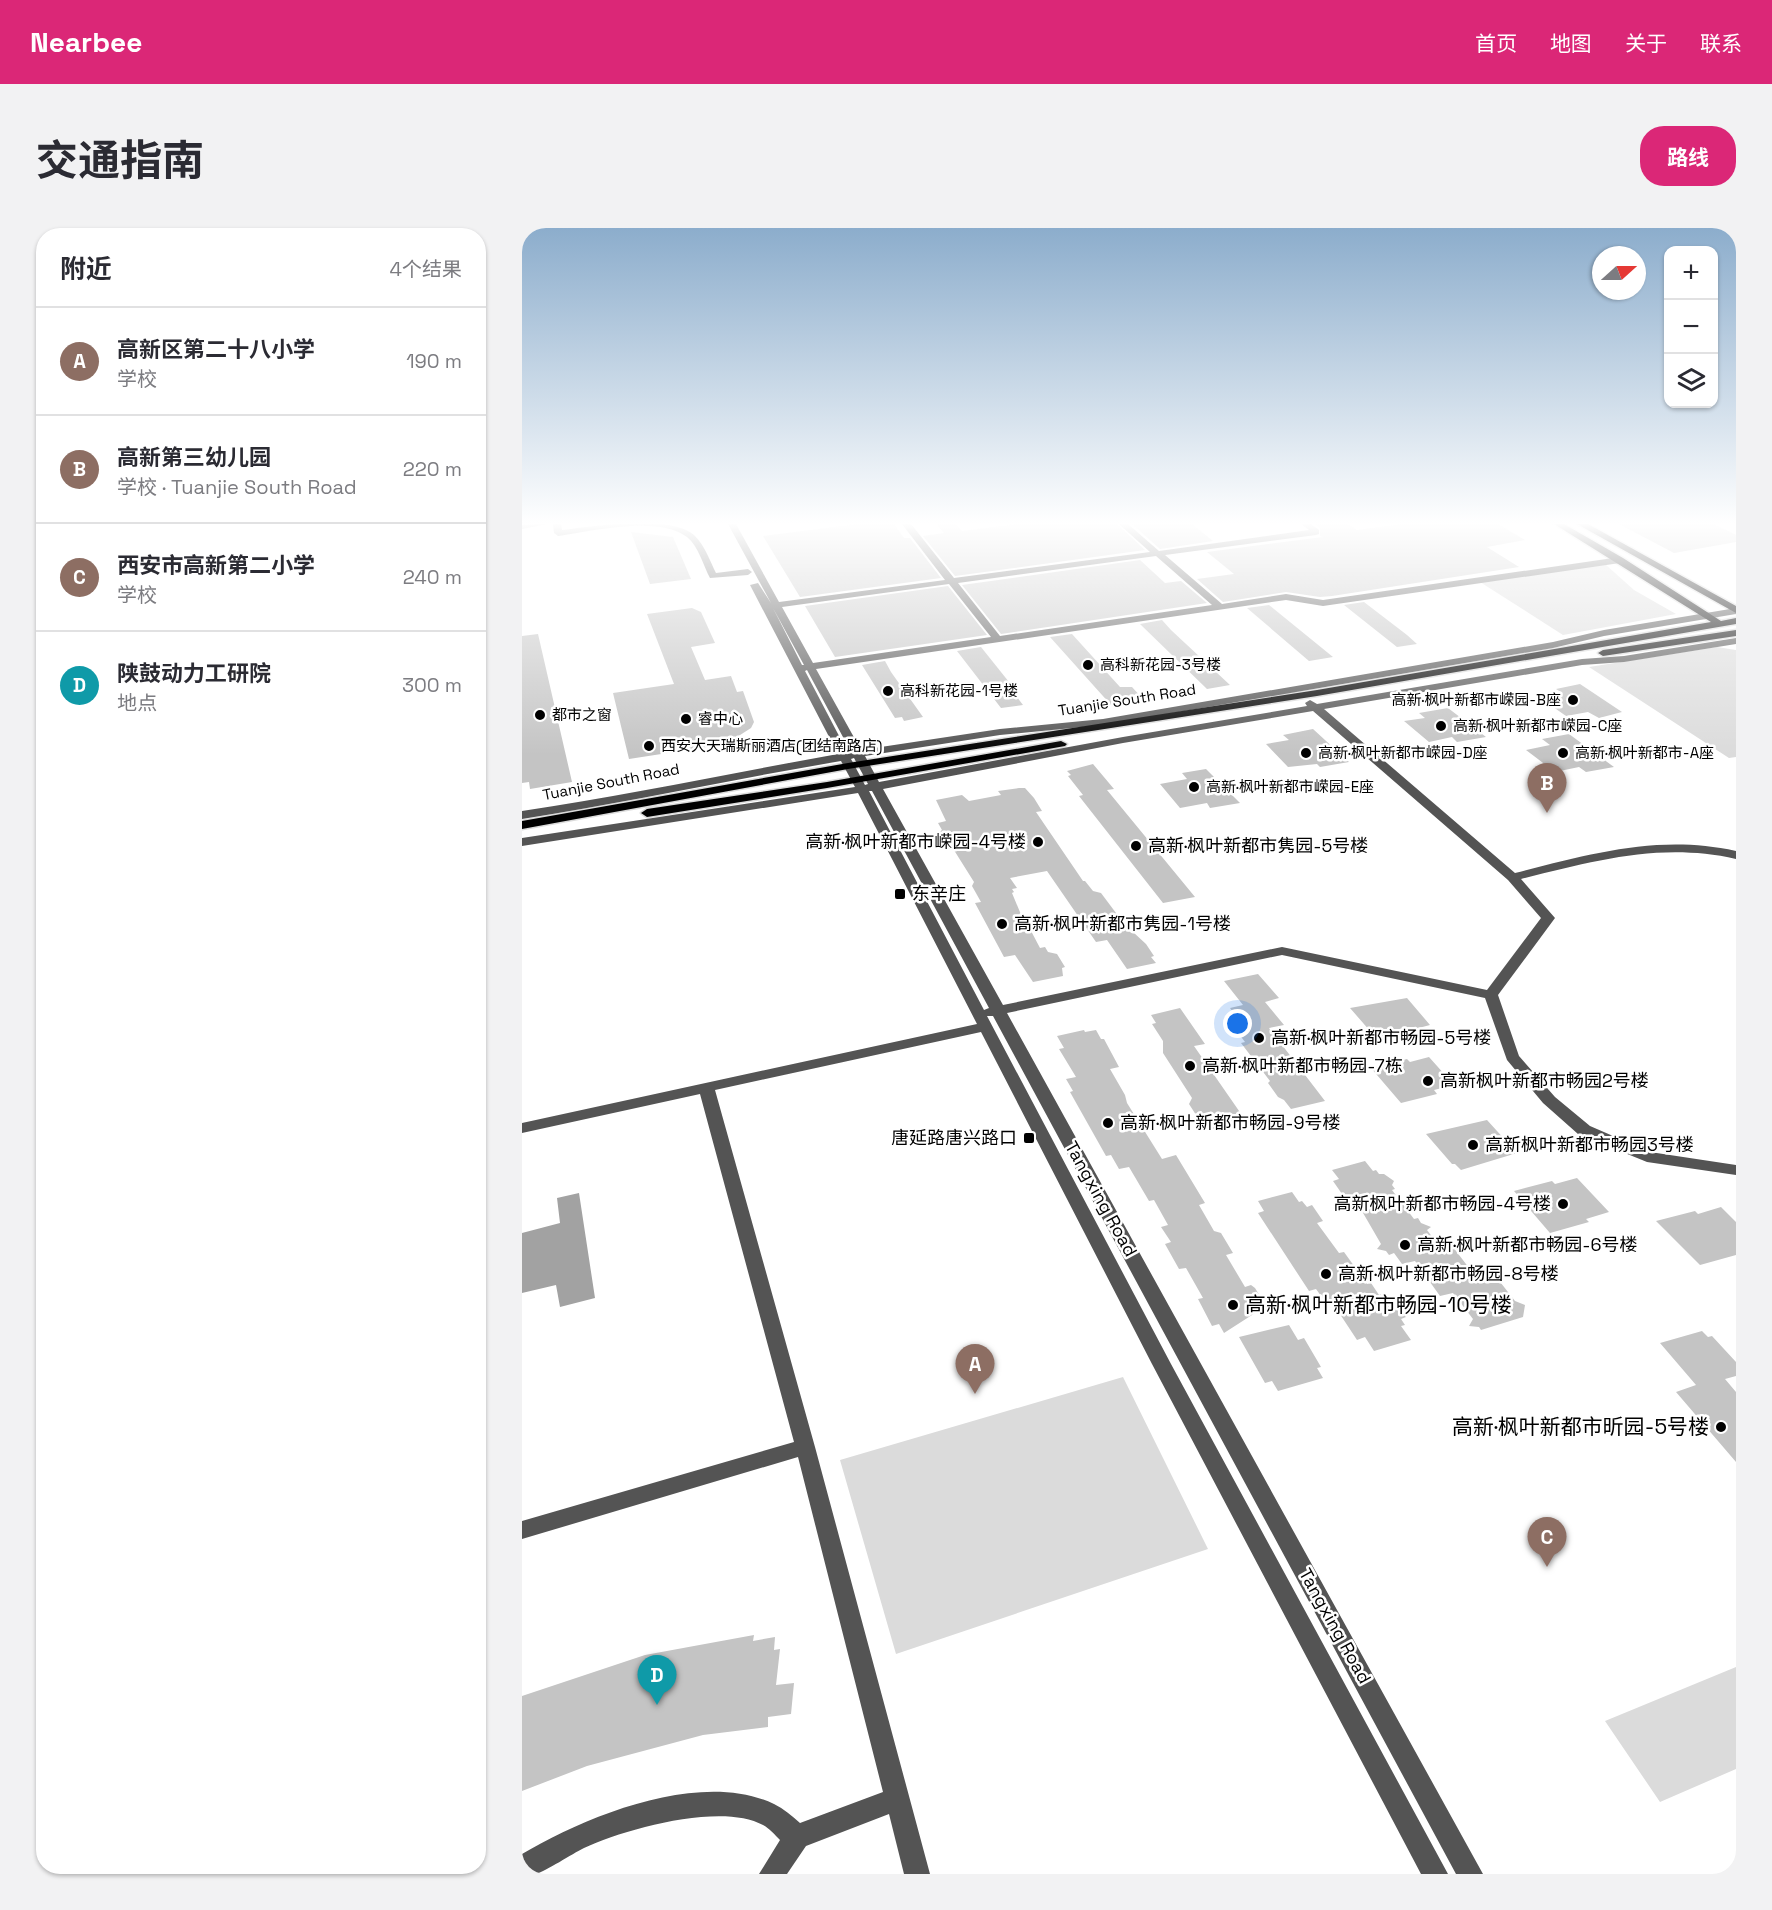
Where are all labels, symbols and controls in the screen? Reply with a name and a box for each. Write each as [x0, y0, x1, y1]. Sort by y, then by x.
text: Nearbee [30, 24, 142, 60]
text: 首页 [1475, 30, 1517, 57]
text: 地图 [1550, 30, 1592, 57]
text: 关于 [1625, 30, 1667, 57]
text: 联系 [1700, 30, 1742, 57]
button: 路线 [1640, 126, 1736, 186]
text: 交通指南 [36, 134, 204, 187]
north arrow [1592, 246, 1646, 300]
map controls [1664, 246, 1718, 408]
button: + [1664, 246, 1718, 300]
text: 附近 [60, 252, 112, 286]
text: 4个结果 [390, 256, 462, 282]
button: − [1664, 300, 1718, 354]
text: 高新区第二十八小学 [117, 335, 315, 363]
text: A [73, 348, 86, 374]
text: 190 m [406, 348, 462, 374]
button: layers [1664, 354, 1718, 408]
text: 学校 [117, 366, 157, 392]
text: 高新第三幼儿园 [117, 443, 271, 471]
text: B [73, 456, 86, 482]
text: 220 m [403, 456, 462, 482]
text: 学校 · Tuanjie South Road [117, 474, 357, 500]
text: 西安市高新第二小学 [117, 551, 315, 579]
text: C [73, 564, 86, 590]
text: 240 m [403, 564, 462, 590]
text: 学校 [117, 582, 157, 608]
place label: 高科新花园-3号楼 [1100, 655, 1221, 674]
marker: 高科新花园-3号楼 [1081, 658, 1095, 672]
text: 陕鼓动力工研院 [117, 659, 271, 687]
text: D [73, 672, 86, 698]
text: 300 m [402, 672, 462, 698]
street label: Tuanjie South Road [1057, 679, 1197, 720]
place label: 高科新花园-1号楼 [900, 681, 1018, 700]
marker: 高科新花园-1号楼 [881, 684, 895, 698]
text: 地点 [117, 690, 157, 716]
place label: 高新·枫叶新都市嵘园-B座 [1391, 690, 1561, 709]
marker: 高新·枫叶新都市嵘园-B座 [1566, 693, 1580, 707]
place label: 都市之窗 [552, 705, 612, 724]
marker: 都市之窗 [533, 708, 547, 722]
place label: 睿中心 [698, 709, 743, 728]
marker: 睿中心 [679, 712, 693, 726]
place label: 高新·枫叶新都市嵘园-C座 [1453, 716, 1622, 735]
marker: 高新·枫叶新都市嵘园-C座 [1434, 719, 1448, 733]
place label: 西安大天瑞斯丽酒店(团结南路店) [661, 736, 882, 756]
marker: 西安大天瑞斯丽酒店(团结南路店) [642, 739, 656, 753]
place label: 高新·枫叶新都市嵘园-D座 [1318, 743, 1488, 762]
place label: 高新·枫叶新都市-A座 [1575, 743, 1714, 762]
marker: 高新·枫叶新都市嵘园-D座 [1299, 746, 1313, 760]
marker: 高新·枫叶新都市-A座 [1556, 746, 1570, 760]
street label: Tuanjie South Road [541, 759, 681, 804]
pin: B [1528, 764, 1566, 813]
place label: 高新·枫叶新都市嵘园-E座 [1206, 777, 1374, 796]
marker: 高新·枫叶新都市嵘园-E座 [1187, 780, 1201, 794]
place label: 高新·枫叶新都市嵘园-4号楼 [805, 830, 1026, 853]
place label: 高新·枫叶新都市隽园-5号楼 [1148, 834, 1368, 857]
marker: 高新·枫叶新都市嵘园-4号楼 [1031, 835, 1045, 849]
marker: 高新·枫叶新都市隽园-5号楼 [1129, 839, 1143, 853]
place label: 东辛庄 [912, 882, 966, 905]
marker: 东辛庄 [893, 887, 907, 901]
place label: 高新·枫叶新都市隽园-1号楼 [1014, 912, 1231, 935]
marker: 高新·枫叶新都市隽园-1号楼 [995, 917, 1009, 931]
your location [1223, 1009, 1252, 1038]
place label: 高新·枫叶新都市畅园-5号楼 [1271, 1026, 1491, 1049]
marker: 高新·枫叶新都市畅园-5号楼 [1252, 1031, 1266, 1045]
place label: 高新·枫叶新都市畅园-7栋 [1202, 1054, 1403, 1077]
marker: 高新·枫叶新都市畅园-7栋 [1183, 1059, 1197, 1073]
place label: 高新枫叶新都市畅园2号楼 [1440, 1069, 1649, 1092]
marker: 高新枫叶新都市畅园2号楼 [1421, 1074, 1435, 1088]
place label: 高新·枫叶新都市畅园-9号楼 [1120, 1111, 1341, 1134]
marker: 高新·枫叶新都市畅园-9号楼 [1101, 1116, 1115, 1130]
place label: 唐延路唐兴路口 [891, 1126, 1017, 1149]
marker: 唐延路唐兴路口 [1022, 1131, 1036, 1145]
place label: 高新枫叶新都市畅园3号楼 [1485, 1133, 1694, 1156]
street label: Tangxing Road [1060, 1137, 1143, 1260]
marker: 高新枫叶新都市畅园3号楼 [1466, 1138, 1480, 1152]
place label: 高新枫叶新都市畅园-4号楼 [1334, 1192, 1551, 1215]
marker: 高新枫叶新都市畅园-4号楼 [1556, 1197, 1570, 1211]
place label: 高新·枫叶新都市畅园-6号楼 [1417, 1233, 1638, 1256]
marker: 高新·枫叶新都市畅园-6号楼 [1398, 1238, 1412, 1252]
place label: 高新·枫叶新都市畅园-8号楼 [1338, 1262, 1559, 1285]
marker: 高新·枫叶新都市畅园-8号楼 [1319, 1267, 1333, 1281]
place label: 高新·枫叶新都市畅园-10号楼 [1245, 1291, 1512, 1318]
marker: 高新·枫叶新都市畅园-10号楼 [1226, 1298, 1240, 1312]
pin: A [956, 1344, 994, 1394]
place label: 高新·枫叶新都市昕园-5号楼 [1452, 1413, 1709, 1440]
marker: 高新·枫叶新都市昕园-5号楼 [1714, 1420, 1728, 1434]
pin: C [1528, 1518, 1566, 1567]
street label: Tangxing Road [1294, 1564, 1377, 1687]
pin: D [638, 1656, 676, 1705]

